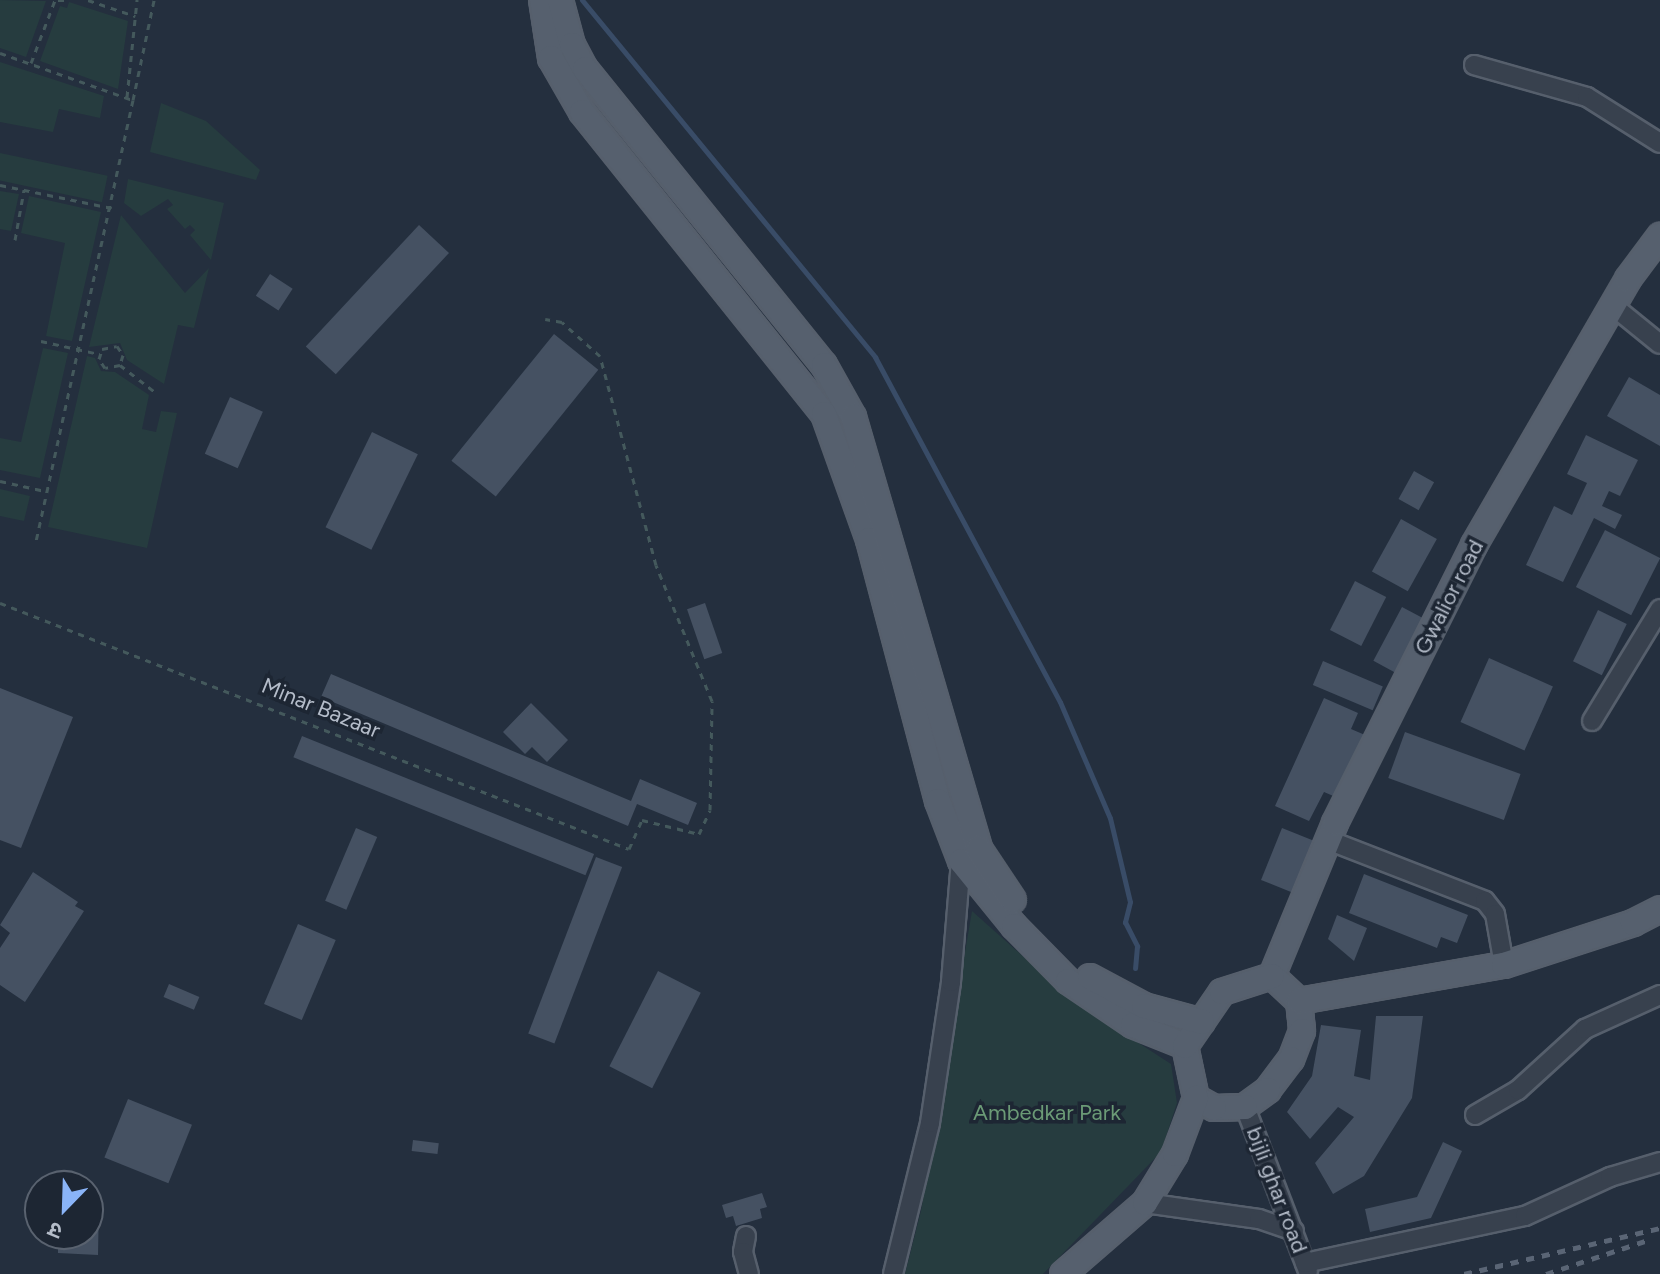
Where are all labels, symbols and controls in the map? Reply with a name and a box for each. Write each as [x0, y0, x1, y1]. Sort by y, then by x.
street label: Gwalior road [1409, 535, 1489, 659]
street label: Minar Bazaar [258, 672, 384, 744]
park label: Ambedkar Park [973, 1100, 1121, 1126]
street label: bijli ghar road [1241, 1123, 1313, 1257]
north arrow [24, 1170, 104, 1250]
text: उ [44, 1216, 66, 1246]

